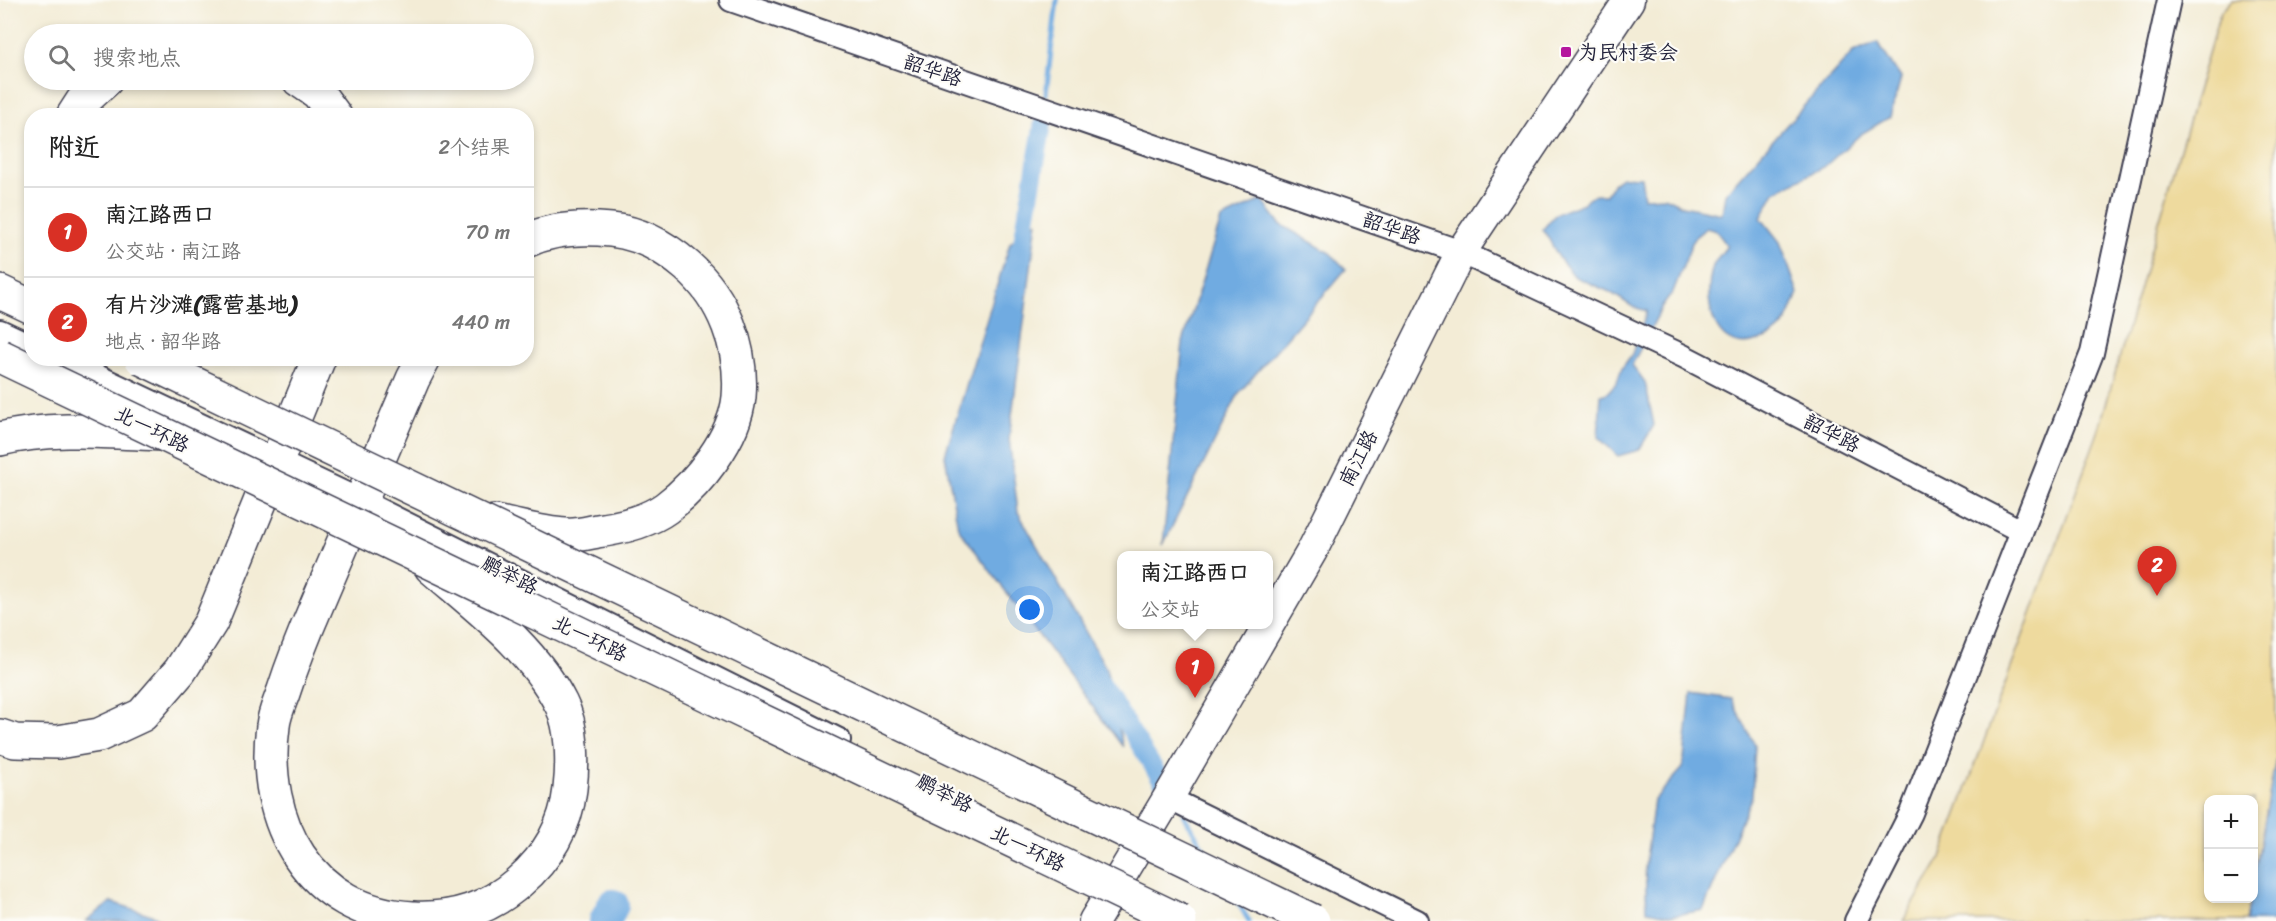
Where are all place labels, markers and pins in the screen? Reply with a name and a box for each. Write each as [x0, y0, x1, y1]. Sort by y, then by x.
place label: 为民村委会 [1578, 35, 1678, 70]
marker: 为民村委会 [1559, 45, 1573, 59]
pin: 2 [2138, 546, 2176, 596]
pin: 1 [1176, 648, 1214, 698]

